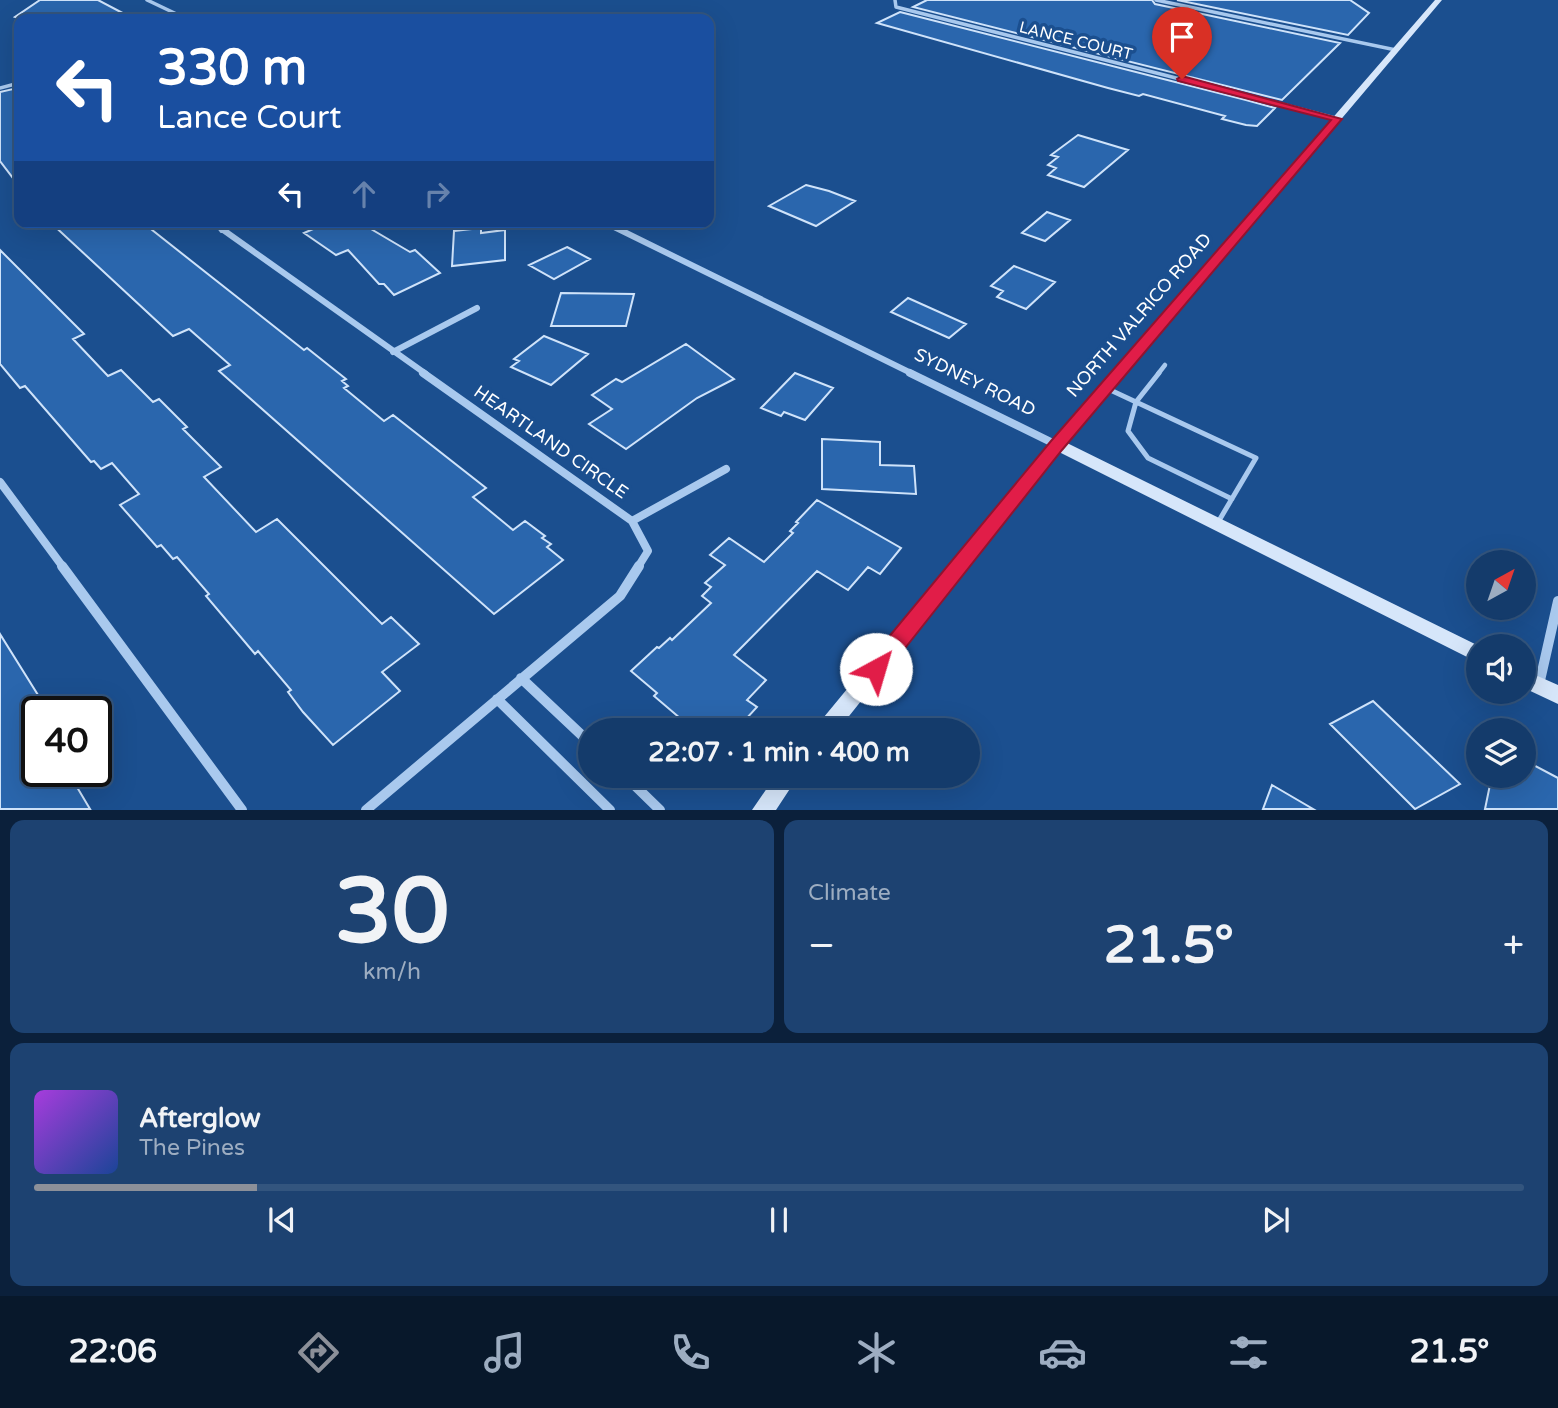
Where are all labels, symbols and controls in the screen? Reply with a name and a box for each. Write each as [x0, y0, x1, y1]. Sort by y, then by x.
pin [1152, 7, 1212, 79]
street label: LANCE COURT [1017, 17, 1135, 65]
icon: arrive [1163, 18, 1201, 56]
text: 330 m [157, 39, 307, 98]
icon: left [42, 42, 133, 133]
text: Lance Court [157, 99, 341, 137]
icon: left [272, 175, 310, 213]
icon: ahead [345, 175, 383, 213]
icon: right [418, 175, 456, 213]
street label: NORTH VALRICO ROAD [1062, 228, 1216, 402]
street label: SYDNEY ROAD [911, 343, 1039, 421]
street label: HEARTLAND CIRCLE [470, 380, 632, 504]
north arrow [1466, 550, 1536, 620]
map controls [1466, 550, 1536, 788]
position arrow [839, 632, 913, 706]
button: sound [1466, 634, 1536, 704]
speed limit sign: 40 [21, 696, 112, 787]
button: layers [1466, 718, 1536, 788]
text: 22:07 · 1 min · 400 m [648, 737, 910, 768]
text: 30 [335, 857, 449, 967]
text: Climate [808, 879, 891, 907]
text: 21.5° [1104, 914, 1234, 977]
text: − [808, 923, 835, 969]
text: + [1503, 923, 1524, 969]
text: km/h [363, 958, 421, 986]
text: Afterglow [139, 1103, 261, 1134]
text: The Pines [139, 1134, 245, 1162]
icon: previous [263, 1201, 301, 1239]
icon: pause [760, 1201, 798, 1239]
icon: next [1257, 1201, 1295, 1239]
icon: directions [294, 1328, 343, 1377]
icon: music [480, 1328, 529, 1377]
icon: phone [666, 1328, 715, 1377]
icon: climate [852, 1328, 901, 1377]
icon: car [1038, 1328, 1087, 1377]
icon: filters [1224, 1328, 1273, 1377]
text: 22:06 [68, 1333, 157, 1371]
text: 21.5° [1409, 1333, 1489, 1371]

